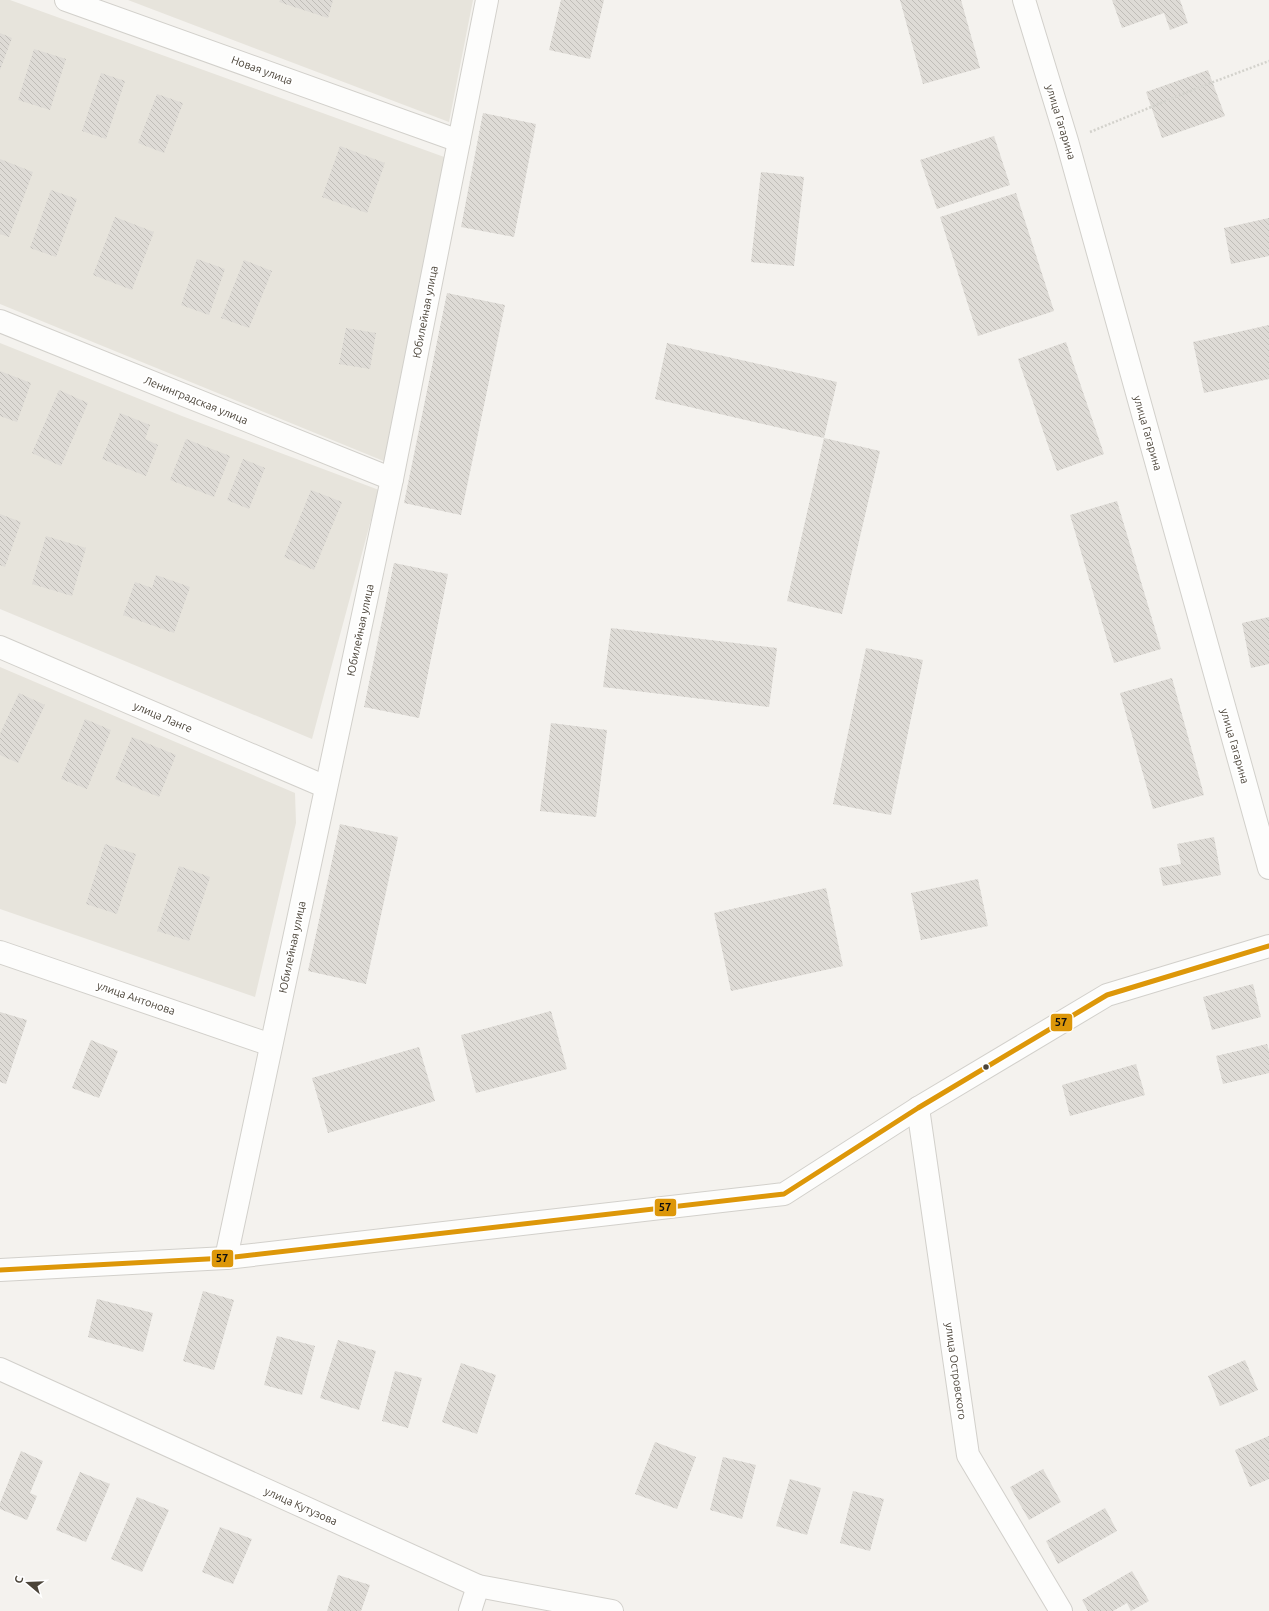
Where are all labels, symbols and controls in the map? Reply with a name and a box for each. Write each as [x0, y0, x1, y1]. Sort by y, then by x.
street label: Новая улица [230, 53, 294, 87]
street label: улица Гагарина [1044, 83, 1078, 161]
street label: Юбилейная улица [410, 265, 440, 359]
street label: Ленинградская улица [142, 374, 250, 426]
street label: улица Гагарина [1131, 394, 1165, 472]
street label: Юбилейная улица [344, 583, 376, 677]
street label: улица Ланге [132, 699, 194, 735]
street label: улица Гагарина [1218, 707, 1252, 785]
street label: Юбилейная улица [276, 900, 308, 994]
street label: улица Антонова [95, 979, 177, 1017]
line badge: 57 [1050, 1013, 1073, 1032]
text: 57 [1055, 1016, 1067, 1028]
unlabelled marker [981, 1062, 991, 1072]
line badge: 57 [654, 1198, 677, 1217]
text: 57 [659, 1201, 671, 1213]
line badge: 57 [211, 1249, 234, 1268]
text: 57 [216, 1252, 228, 1264]
street label: улица Островского [943, 1322, 969, 1420]
street label: улица Кутузова [263, 1485, 339, 1527]
north arrow [8, 1563, 48, 1603]
text: С [12, 1574, 25, 1585]

